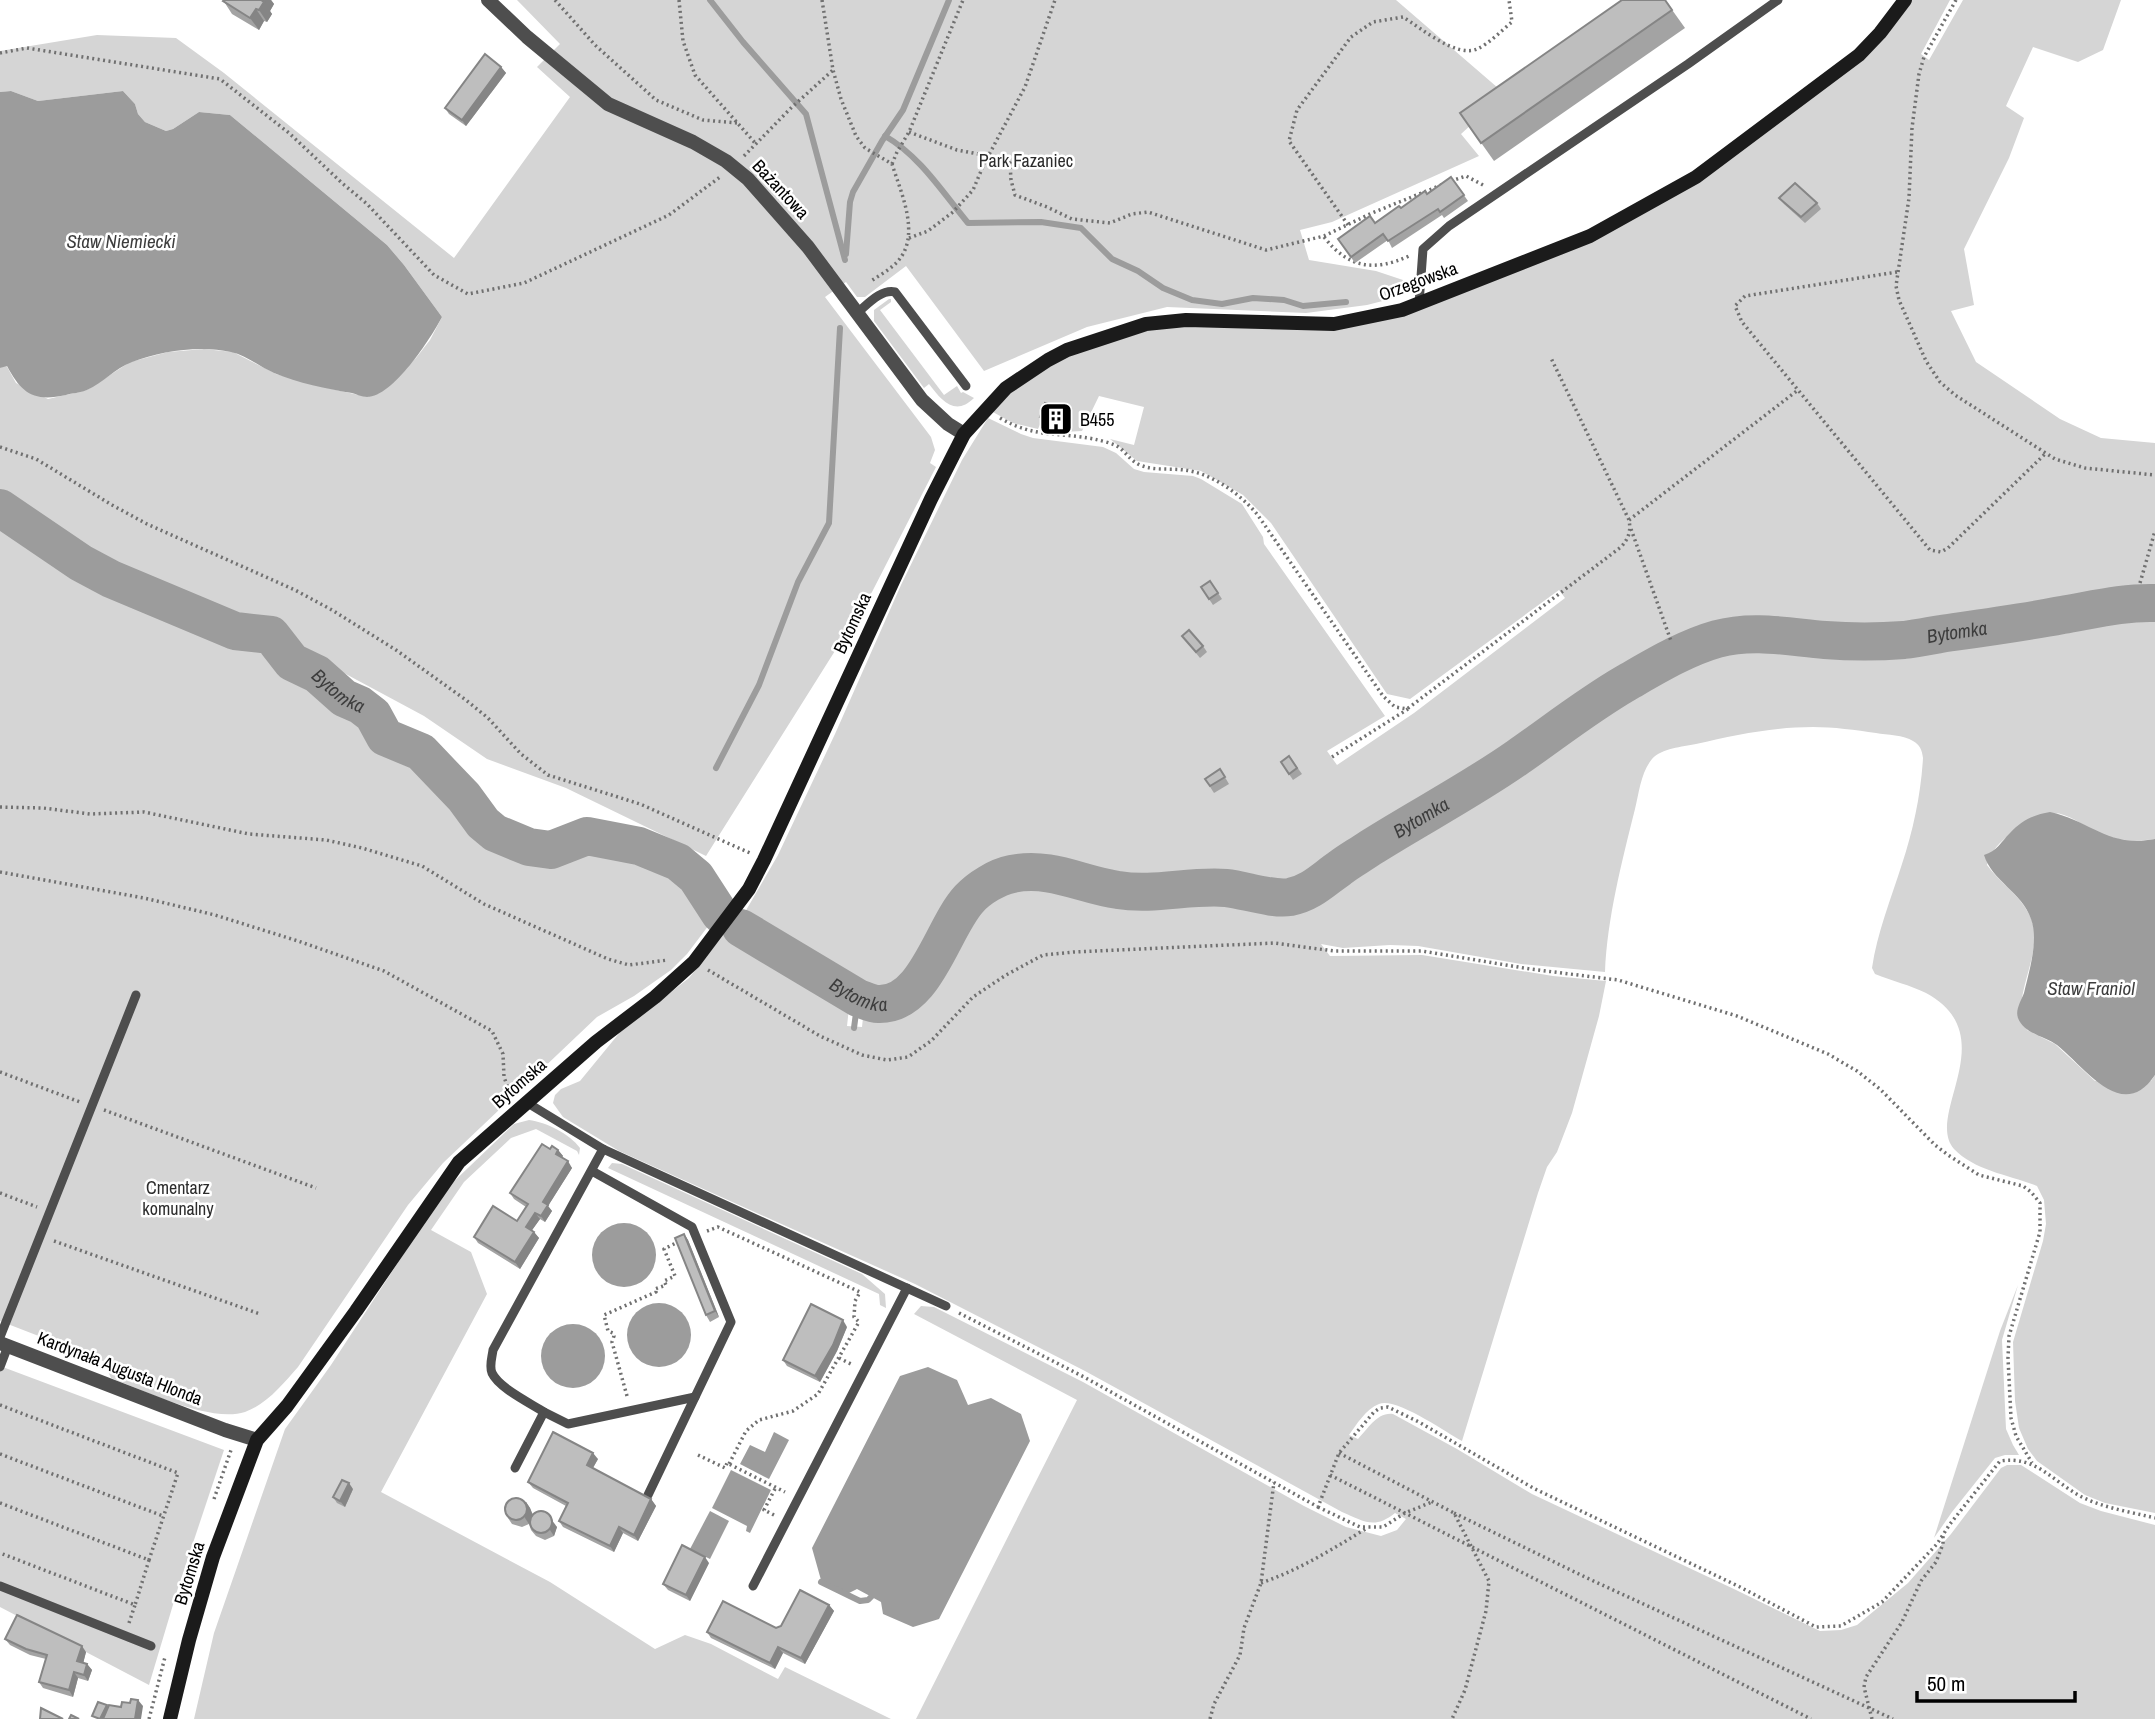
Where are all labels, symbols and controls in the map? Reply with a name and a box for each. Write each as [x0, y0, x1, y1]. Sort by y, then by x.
park label: Park Fazaniec [979, 148, 1073, 173]
street label: Bażantowa [747, 154, 815, 224]
water label: Staw Niemiecki [66, 228, 176, 254]
street label: Orzegowska [1375, 255, 1461, 307]
building icon: B455 [1037, 400, 1075, 438]
place label: B455 [1080, 407, 1114, 432]
street label: Bytomska [827, 588, 877, 658]
water label: Bytomka [1925, 614, 1989, 649]
water label: Bytomka [306, 662, 369, 719]
water label: Bytomka [1388, 791, 1454, 844]
water label: Bytomka [825, 971, 888, 1017]
water label: Staw Franiol [2047, 975, 2135, 1001]
street label: Bytomska [486, 1052, 552, 1114]
park label: Cmentarz komunalny [142, 1175, 214, 1221]
street label: Kardynała Augusta Hlonda [34, 1325, 206, 1411]
street label: Bytomska [168, 1538, 210, 1608]
scale bar [1917, 1660, 2074, 1704]
text: 50 m [1927, 1669, 1965, 1698]

